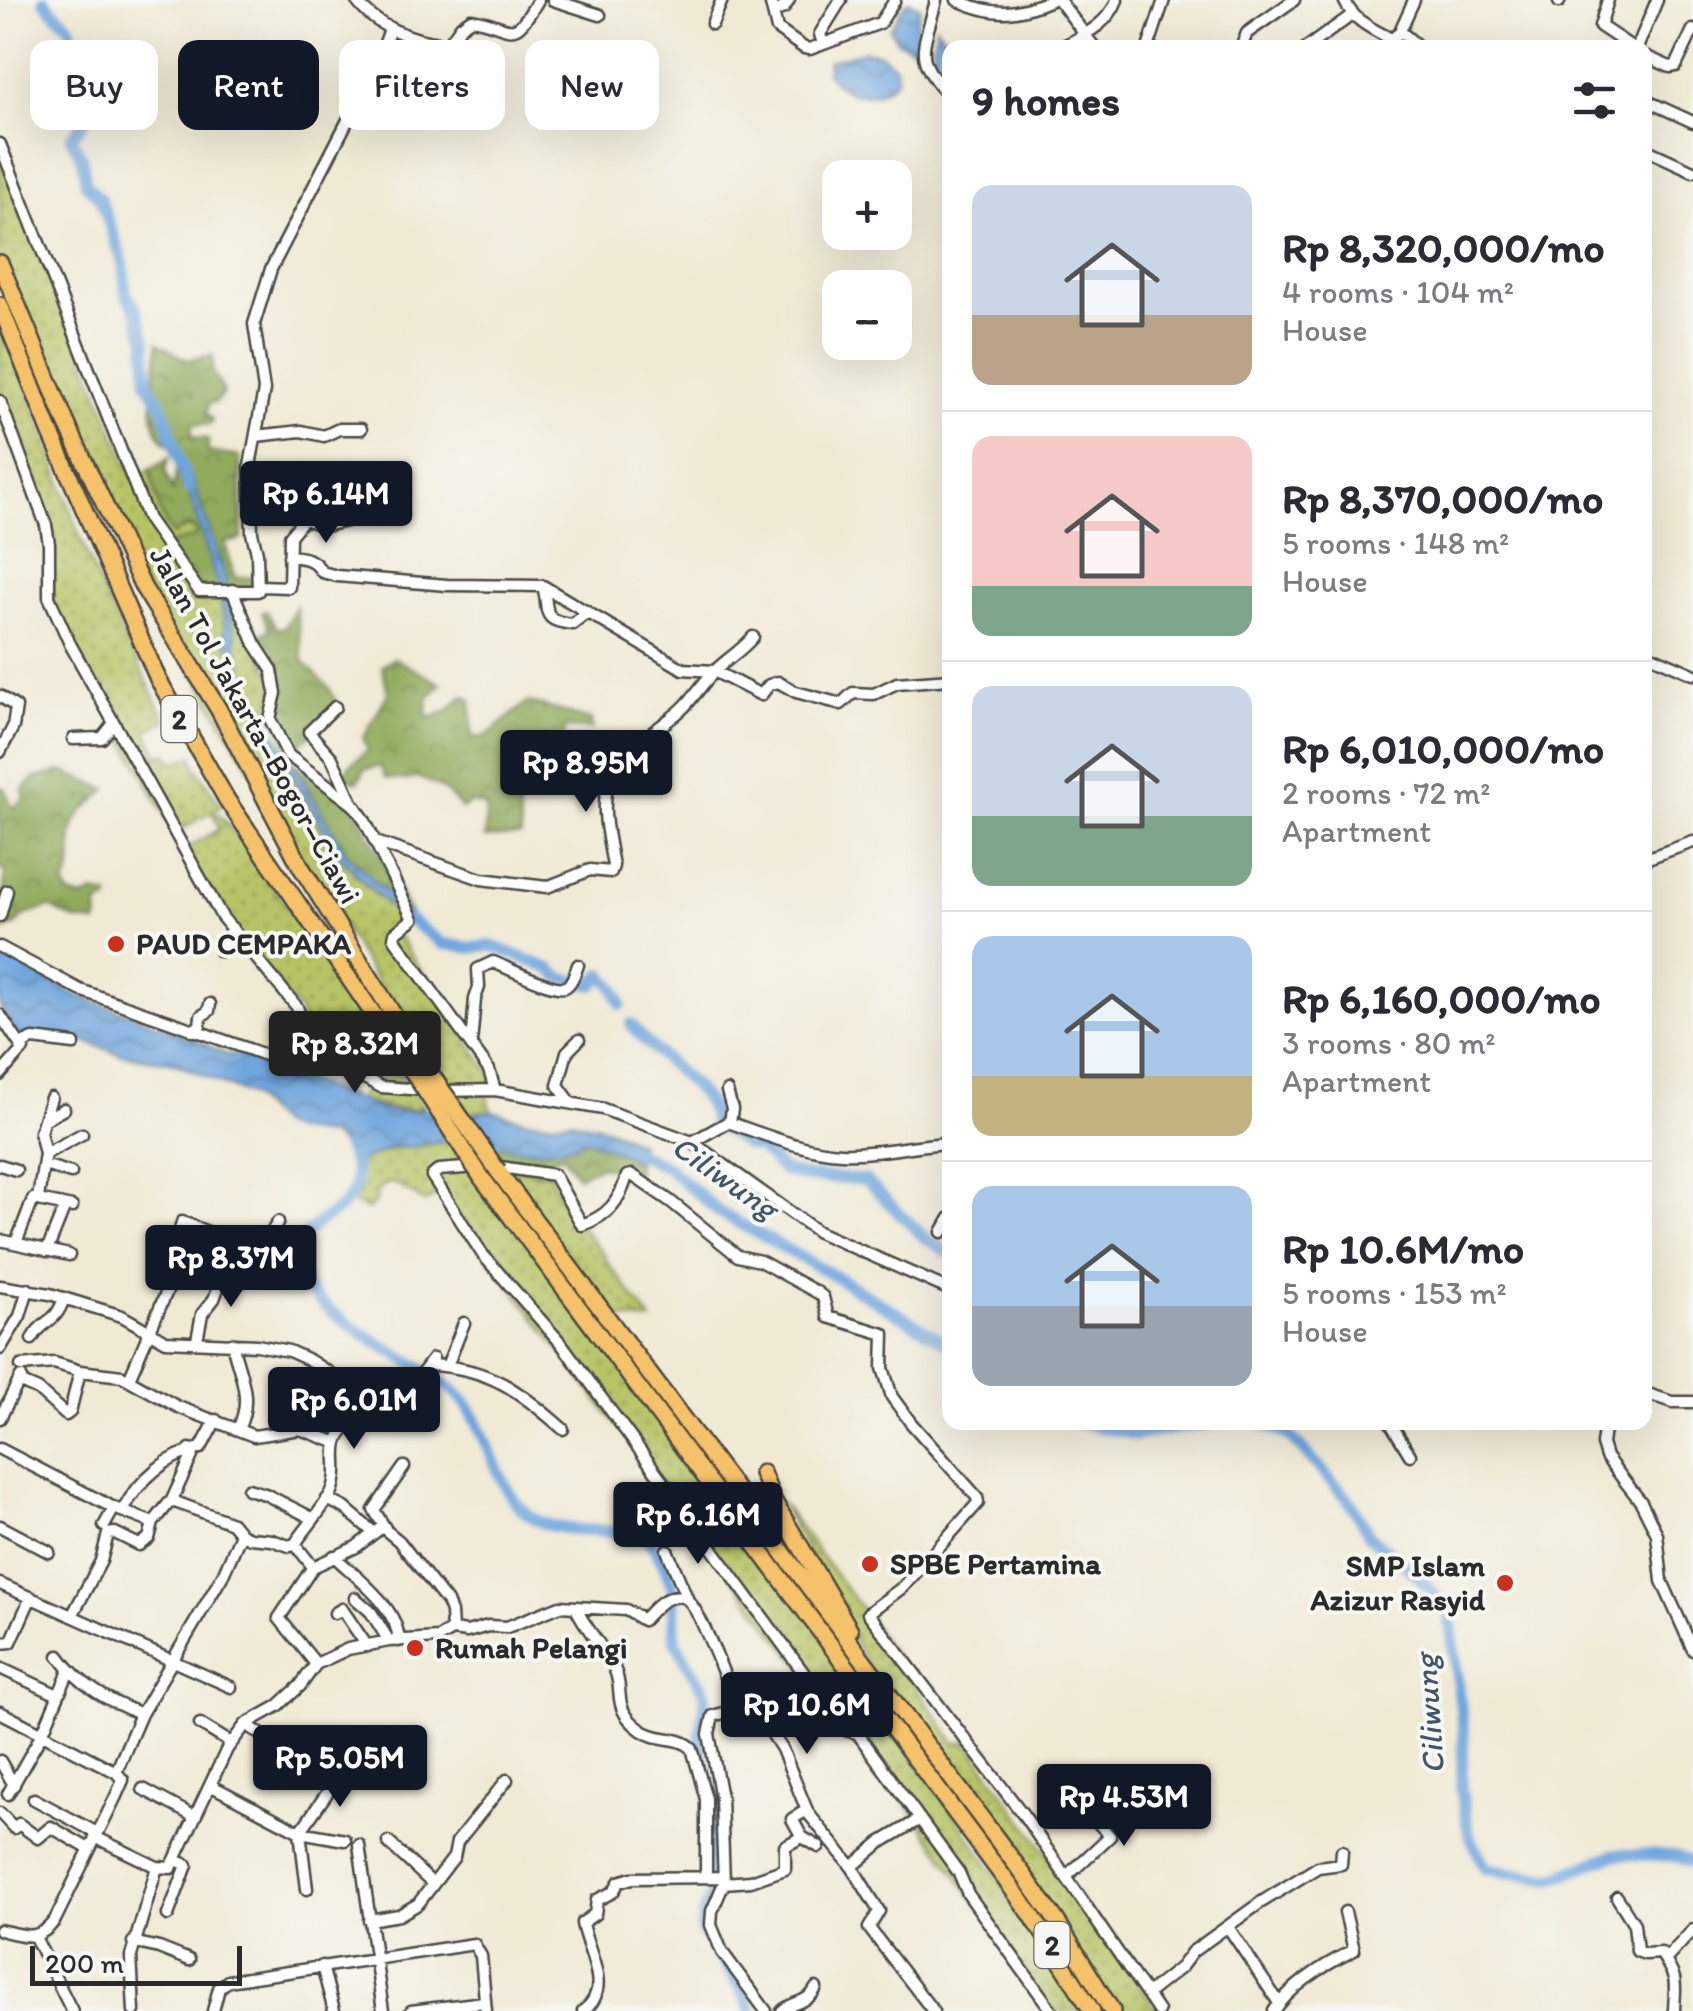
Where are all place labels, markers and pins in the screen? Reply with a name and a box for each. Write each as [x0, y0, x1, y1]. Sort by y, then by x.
pin: Rp 6.14M [223, 461, 429, 546]
pin: Rp 8.95M [483, 730, 689, 815]
place label: PAUD CEMPAKA [136, 925, 352, 962]
marker: PAUD CEMPAKA [105, 933, 127, 955]
pin: Rp 8.32M [252, 1011, 458, 1096]
pin: Rp 8.37M [128, 1225, 334, 1310]
pin: Rp 6.01M [251, 1367, 457, 1452]
pin: Rp 6.16M [595, 1482, 801, 1567]
place label: SPBE Pertamina [890, 1545, 1101, 1582]
place label: SMP Islam Azizur Rasyid [1309, 1547, 1486, 1618]
marker: SPBE Pertamina [859, 1553, 881, 1575]
marker: SMP Islam Azizur Rasyid [1494, 1572, 1516, 1594]
place label: Rumah Pelangi [435, 1629, 627, 1666]
marker: Rumah Pelangi [404, 1637, 426, 1659]
pin: Rp 10.6M [704, 1672, 910, 1757]
pin: Rp 5.05M [237, 1725, 443, 1810]
pin: Rp 4.53M [1021, 1764, 1227, 1849]

